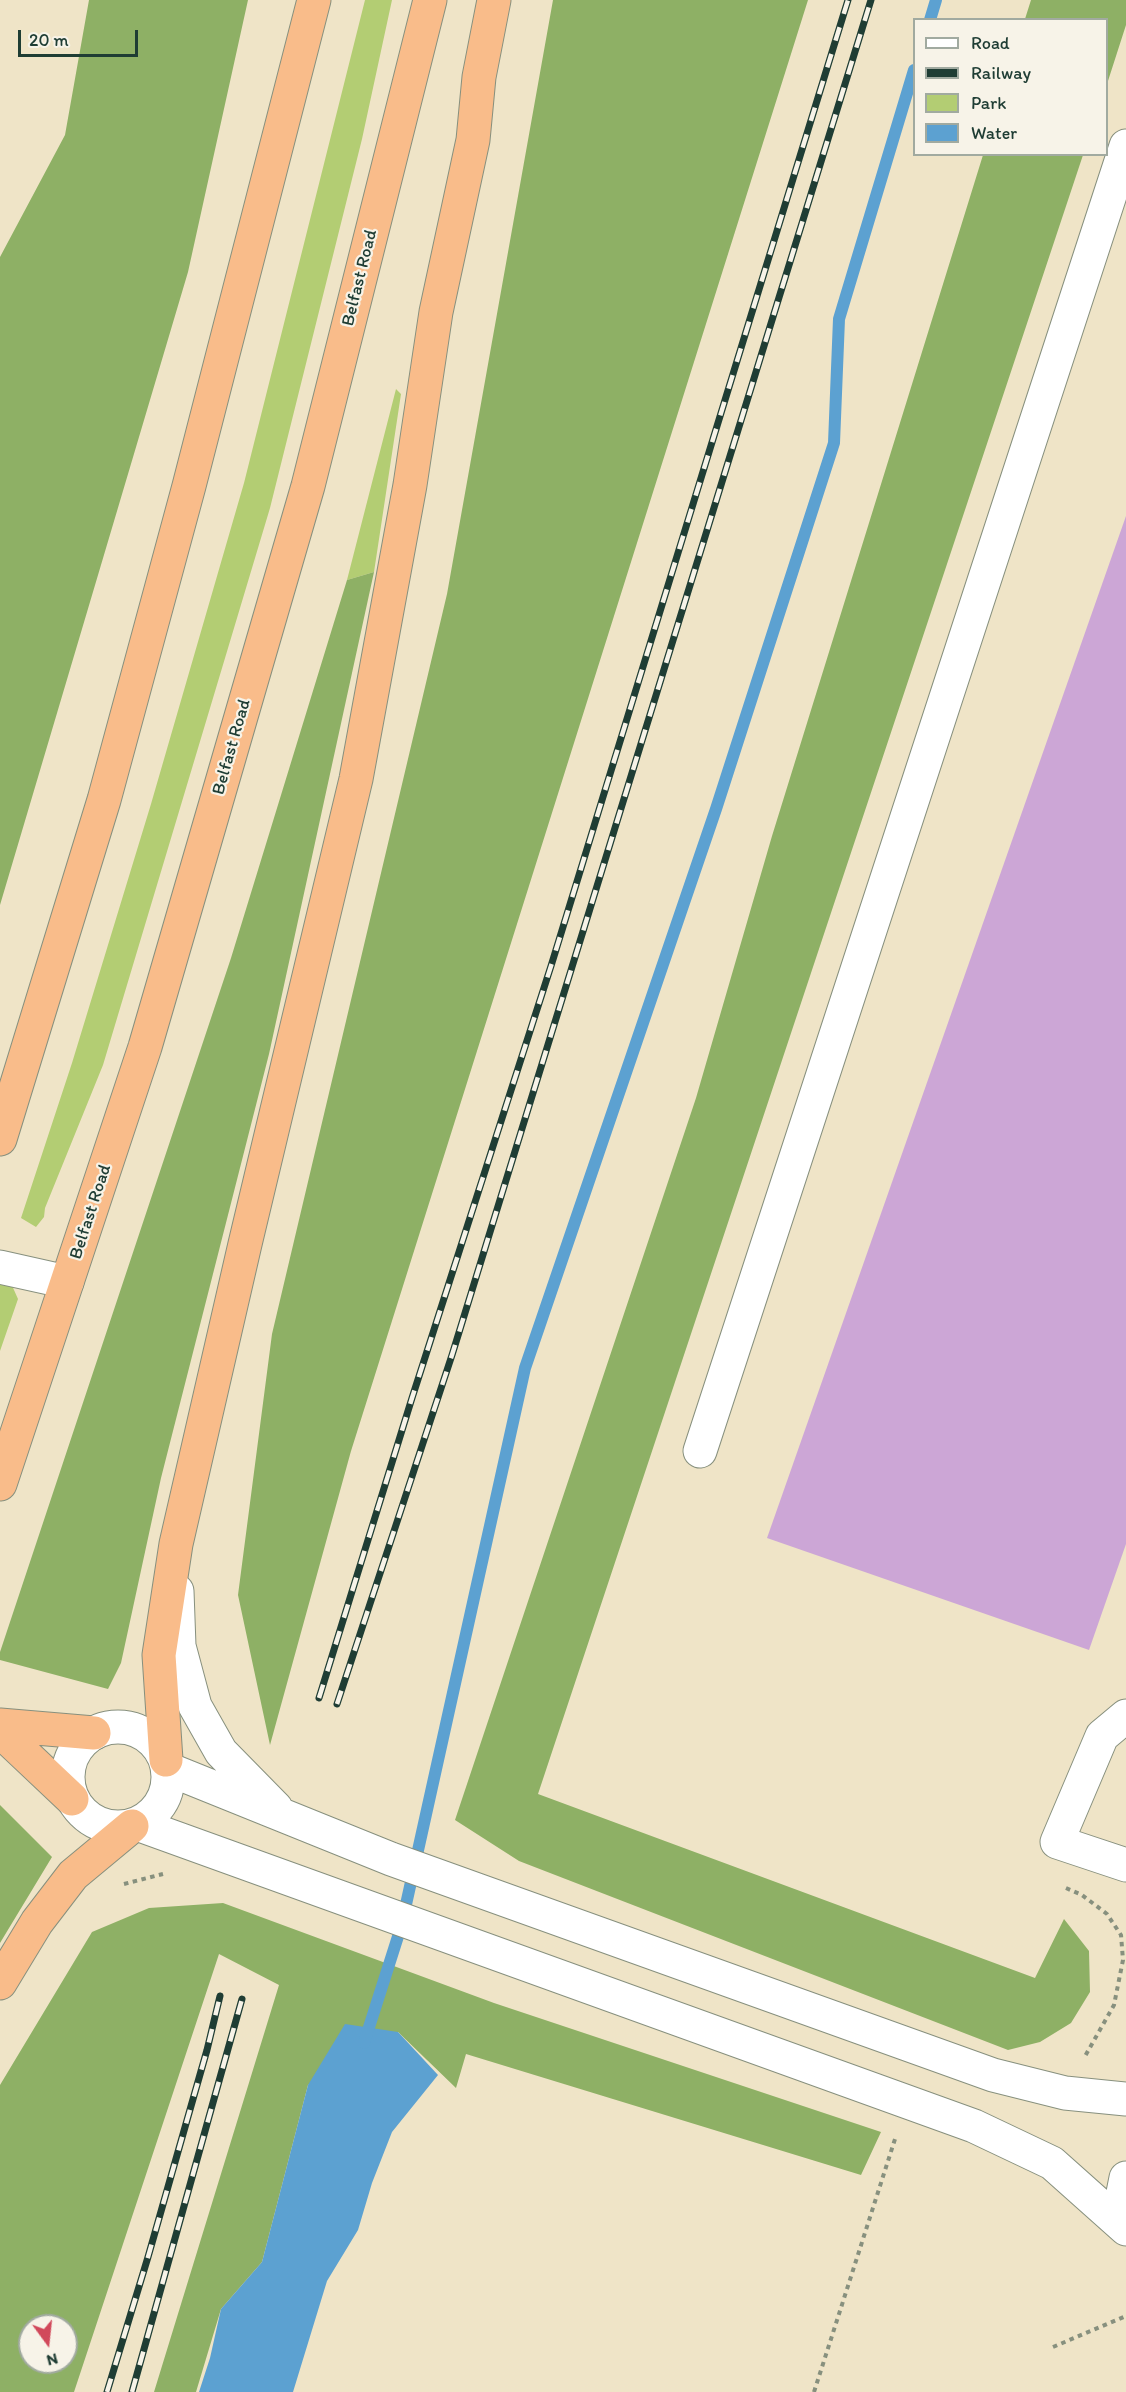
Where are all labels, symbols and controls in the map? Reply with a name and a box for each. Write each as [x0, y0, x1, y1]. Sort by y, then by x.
scale bar [21, 18, 141, 56]
legend [913, 18, 1108, 156]
text: 20 m [29, 29, 69, 51]
text: Road [971, 32, 1010, 54]
text: Railway [971, 62, 1031, 84]
text: Park [971, 92, 1006, 114]
text: Water [971, 122, 1017, 144]
street label: Belfast Road [338, 228, 382, 328]
street label: Belfast Road [208, 697, 256, 797]
street label: Belfast Road [65, 1162, 117, 1262]
north arrow [18, 2314, 78, 2374]
text: N [45, 2349, 60, 2371]

